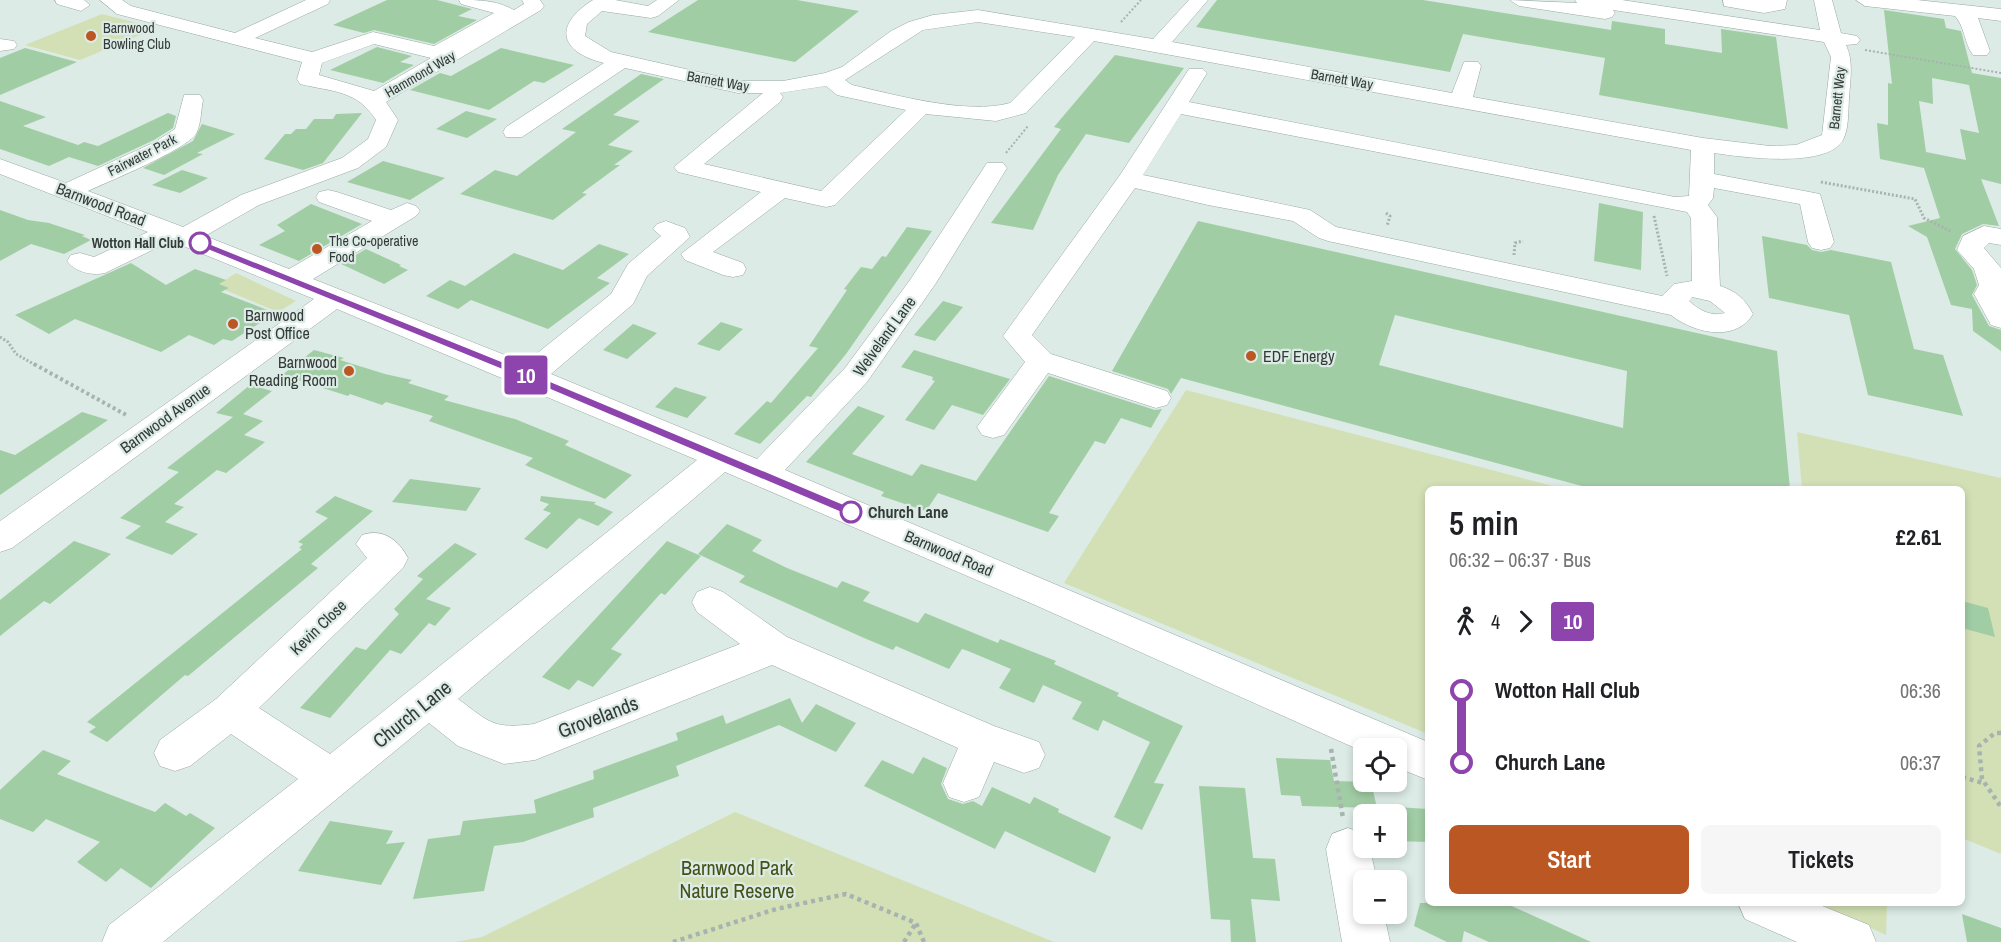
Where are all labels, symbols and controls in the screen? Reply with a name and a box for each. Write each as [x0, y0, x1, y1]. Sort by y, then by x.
place label: Barnwood Bowling Club [103, 19, 171, 53]
marker: Barnwood Bowling Club [84, 29, 98, 43]
street label: Hammond Way [381, 46, 459, 101]
street label: Barnett Way [1310, 65, 1375, 93]
street label: Barnett Way [1825, 66, 1849, 130]
street label: Barnett Way [686, 67, 751, 95]
street label: Fairwater Park [105, 130, 180, 180]
street label: Barnwood Road [53, 177, 149, 231]
marker: Wotton Hall Club [189, 232, 211, 254]
place label: The Co-operative Food [329, 232, 418, 266]
place label: Wotton Hall Club [92, 234, 184, 252]
marker: The Co-operative Food [310, 242, 324, 256]
street label: Welveland Lane [848, 292, 920, 380]
place label: Barnwood Post Office [245, 304, 310, 344]
marker: Barnwood Post Office [226, 317, 240, 331]
place label: EDF Energy [1263, 345, 1335, 367]
marker: EDF Energy [1244, 349, 1258, 363]
place label: Barnwood Reading Room [249, 351, 337, 391]
line badge: 10 [499, 356, 553, 394]
text: 10 [516, 361, 536, 390]
marker: Barnwood Reading Room [342, 364, 356, 378]
street label: Barnwood Avenue [116, 378, 214, 458]
marker: Church Lane [840, 501, 862, 523]
place label: Church Lane [868, 501, 948, 523]
text: 5 min [1449, 501, 1519, 545]
text: £2.61 [1896, 522, 1941, 552]
street label: Barnwood Road [901, 524, 997, 582]
text: 06:32 – 06:37 · Bus [1449, 546, 1591, 573]
street label: Kevin Close [285, 595, 351, 659]
icon: walk [1449, 605, 1482, 638]
icon: forward [1509, 605, 1542, 638]
text: 10 [1563, 607, 1582, 636]
text: 4 [1491, 608, 1500, 635]
street label: Church Lane [367, 674, 457, 754]
text: Wotton Hall Club [1495, 675, 1640, 705]
text: 06:36 [1900, 677, 1941, 704]
street label: Grovelands [554, 689, 642, 744]
map controls [1353, 738, 1407, 924]
button: locate [1353, 738, 1407, 792]
text: Church Lane [1495, 747, 1605, 777]
text: 06:37 [1900, 749, 1941, 776]
button: + [1353, 804, 1407, 858]
button: Start [1449, 825, 1689, 894]
button: Tickets [1701, 825, 1941, 894]
park label: Barnwood Park Nature Reserve [680, 854, 794, 904]
button: − [1353, 870, 1407, 924]

